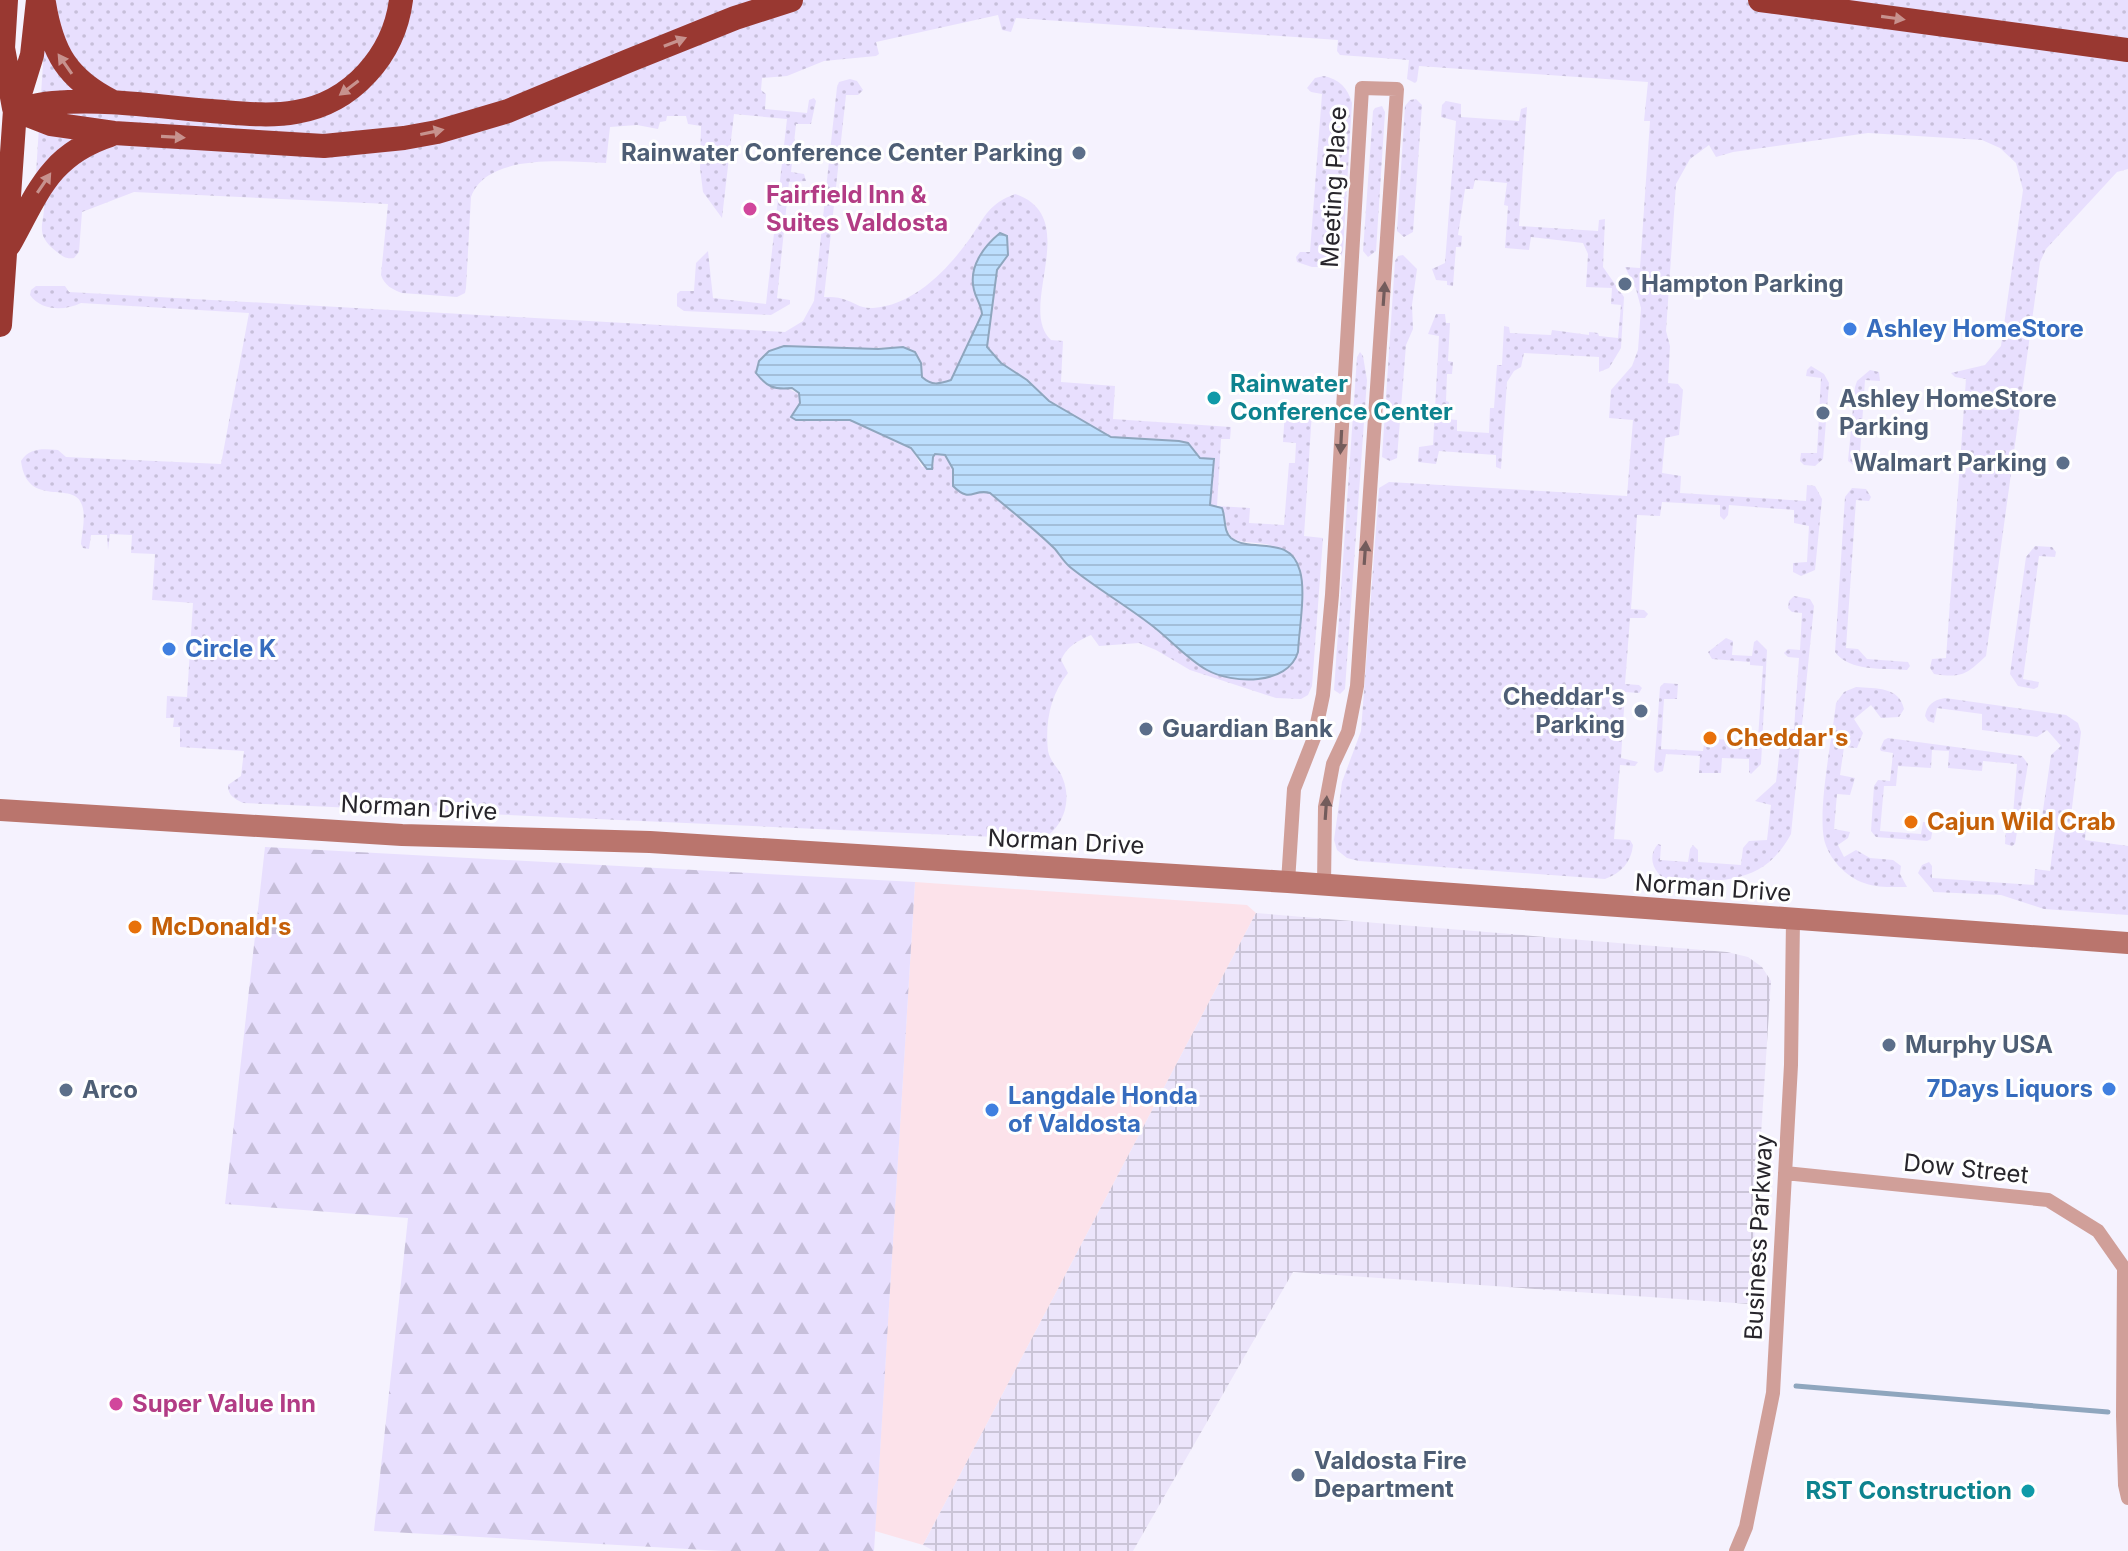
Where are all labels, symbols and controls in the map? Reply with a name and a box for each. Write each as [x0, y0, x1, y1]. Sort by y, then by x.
one-way arrow [1881, 12, 1906, 25]
one-way arrow [663, 35, 687, 48]
one-way arrow [58, 53, 73, 74]
one-way arrow [338, 80, 359, 96]
street label: Meeting Place [1315, 106, 1352, 268]
one-way arrow [420, 125, 445, 138]
one-way arrow [161, 131, 186, 144]
place label: Rainwater Conference Center Parking [621, 138, 1063, 167]
marker: Rainwater Conference Center Parking [1070, 144, 1088, 162]
one-way arrow [37, 172, 52, 193]
place label: Fairfield Inn & Suites Valdosta [766, 180, 948, 237]
marker: Fairfield Inn & Suites Valdosta [741, 200, 759, 218]
place label: Hampton Parking [1641, 269, 1844, 298]
marker: Hampton Parking [1616, 275, 1634, 293]
one-way arrow [1378, 281, 1391, 306]
place label: Ashley HomeStore [1866, 314, 2084, 343]
marker: Ashley HomeStore [1841, 320, 1859, 338]
place label: Rainwater Conference Center [1230, 369, 1453, 426]
place label: Ashley HomeStore Parking [1839, 384, 2057, 441]
marker: Rainwater Conference Center [1205, 389, 1223, 407]
marker: Ashley HomeStore Parking [1814, 404, 1832, 422]
one-way arrow [1334, 430, 1347, 455]
place label: Walmart Parking [1853, 448, 2047, 477]
marker: Walmart Parking [2054, 454, 2072, 472]
one-way arrow [1359, 540, 1372, 565]
place label: Circle K [185, 634, 276, 663]
marker: Circle K [160, 640, 178, 658]
place label: Cheddar's Parking [1503, 682, 1625, 739]
marker: Cheddar's Parking [1632, 702, 1650, 720]
place label: Guardian Bank [1162, 714, 1333, 743]
marker: Guardian Bank [1137, 720, 1155, 738]
place label: Cheddar's [1726, 723, 1848, 752]
marker: Cheddar's [1701, 729, 1719, 747]
street label: Norman Drive [340, 789, 498, 826]
one-way arrow [1320, 795, 1333, 820]
place label: Cajun Wild Crab [1927, 807, 2116, 836]
marker: Cajun Wild Crab [1902, 813, 1920, 831]
street label: Norman Drive [987, 823, 1145, 860]
street label: Norman Drive [1634, 868, 1792, 907]
place label: McDonald's [151, 912, 291, 941]
marker: McDonald's [126, 918, 144, 936]
place label: Murphy USA [1905, 1030, 2053, 1059]
marker: Murphy USA [1880, 1036, 1898, 1054]
place label: 7Days Liquors [1927, 1074, 2093, 1103]
place label: Arco [82, 1075, 138, 1104]
marker: 7Days Liquors [2100, 1080, 2118, 1098]
marker: Arco [57, 1081, 75, 1099]
place label: Langdale Honda of Valdosta [1008, 1081, 1198, 1138]
marker: Langdale Honda of Valdosta [983, 1101, 1001, 1119]
street label: Business Parkway [1739, 1133, 1778, 1341]
street label: Dow Street [1902, 1148, 2030, 1189]
place label: Super Value Inn [132, 1389, 316, 1418]
marker: Super Value Inn [107, 1395, 125, 1413]
place label: Valdosta Fire Department [1314, 1446, 1467, 1503]
marker: Valdosta Fire Department [1289, 1466, 1307, 1484]
place label: RST Construction [1805, 1476, 2012, 1505]
marker: RST Construction [2019, 1482, 2037, 1500]

